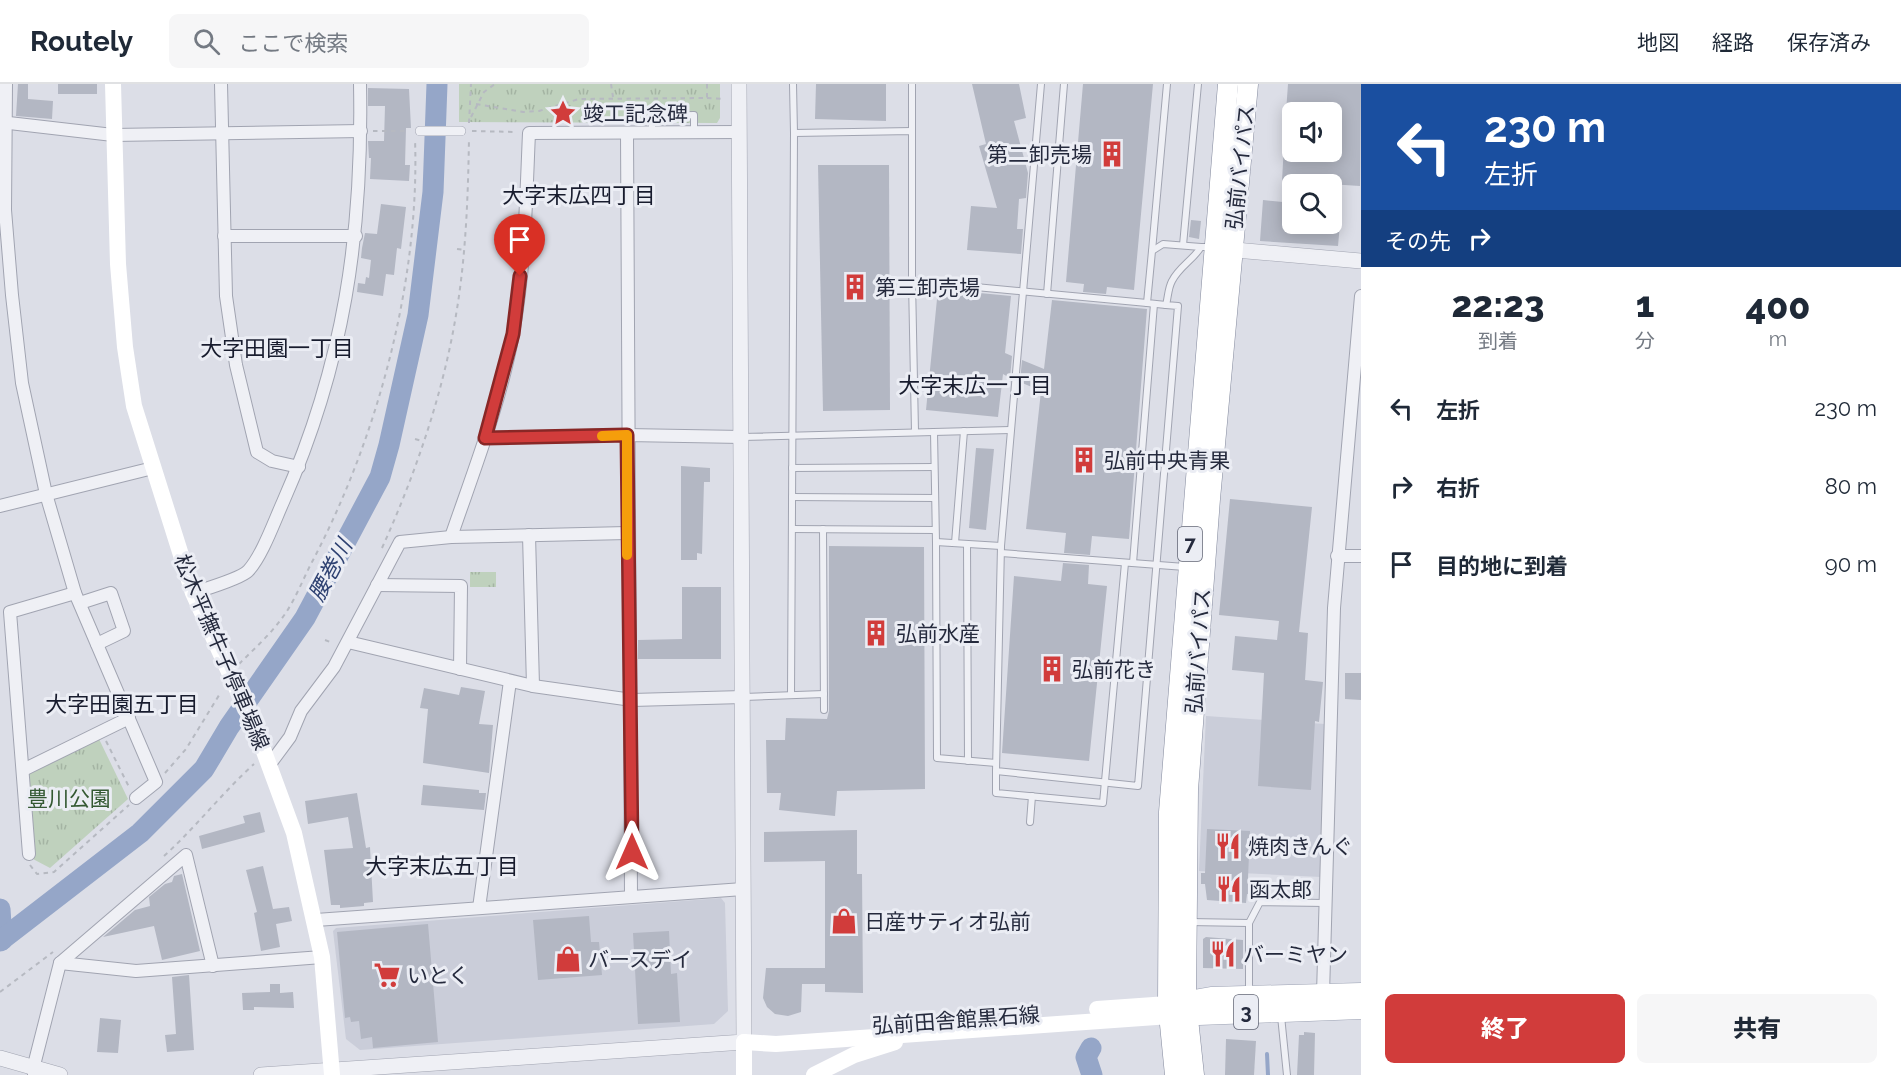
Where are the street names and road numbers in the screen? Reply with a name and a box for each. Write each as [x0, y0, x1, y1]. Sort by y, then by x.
street label: 弘前バイパス [1221, 103, 1259, 231]
road number: 7 [1178, 527, 1202, 561]
street label: 松木平撫牛子停車場線 [169, 550, 275, 754]
street label: 弘前バイパス [1181, 587, 1215, 715]
road number: 3 [1234, 995, 1258, 1029]
street label: 弘前田舎館黒石線 [871, 1002, 1041, 1038]

